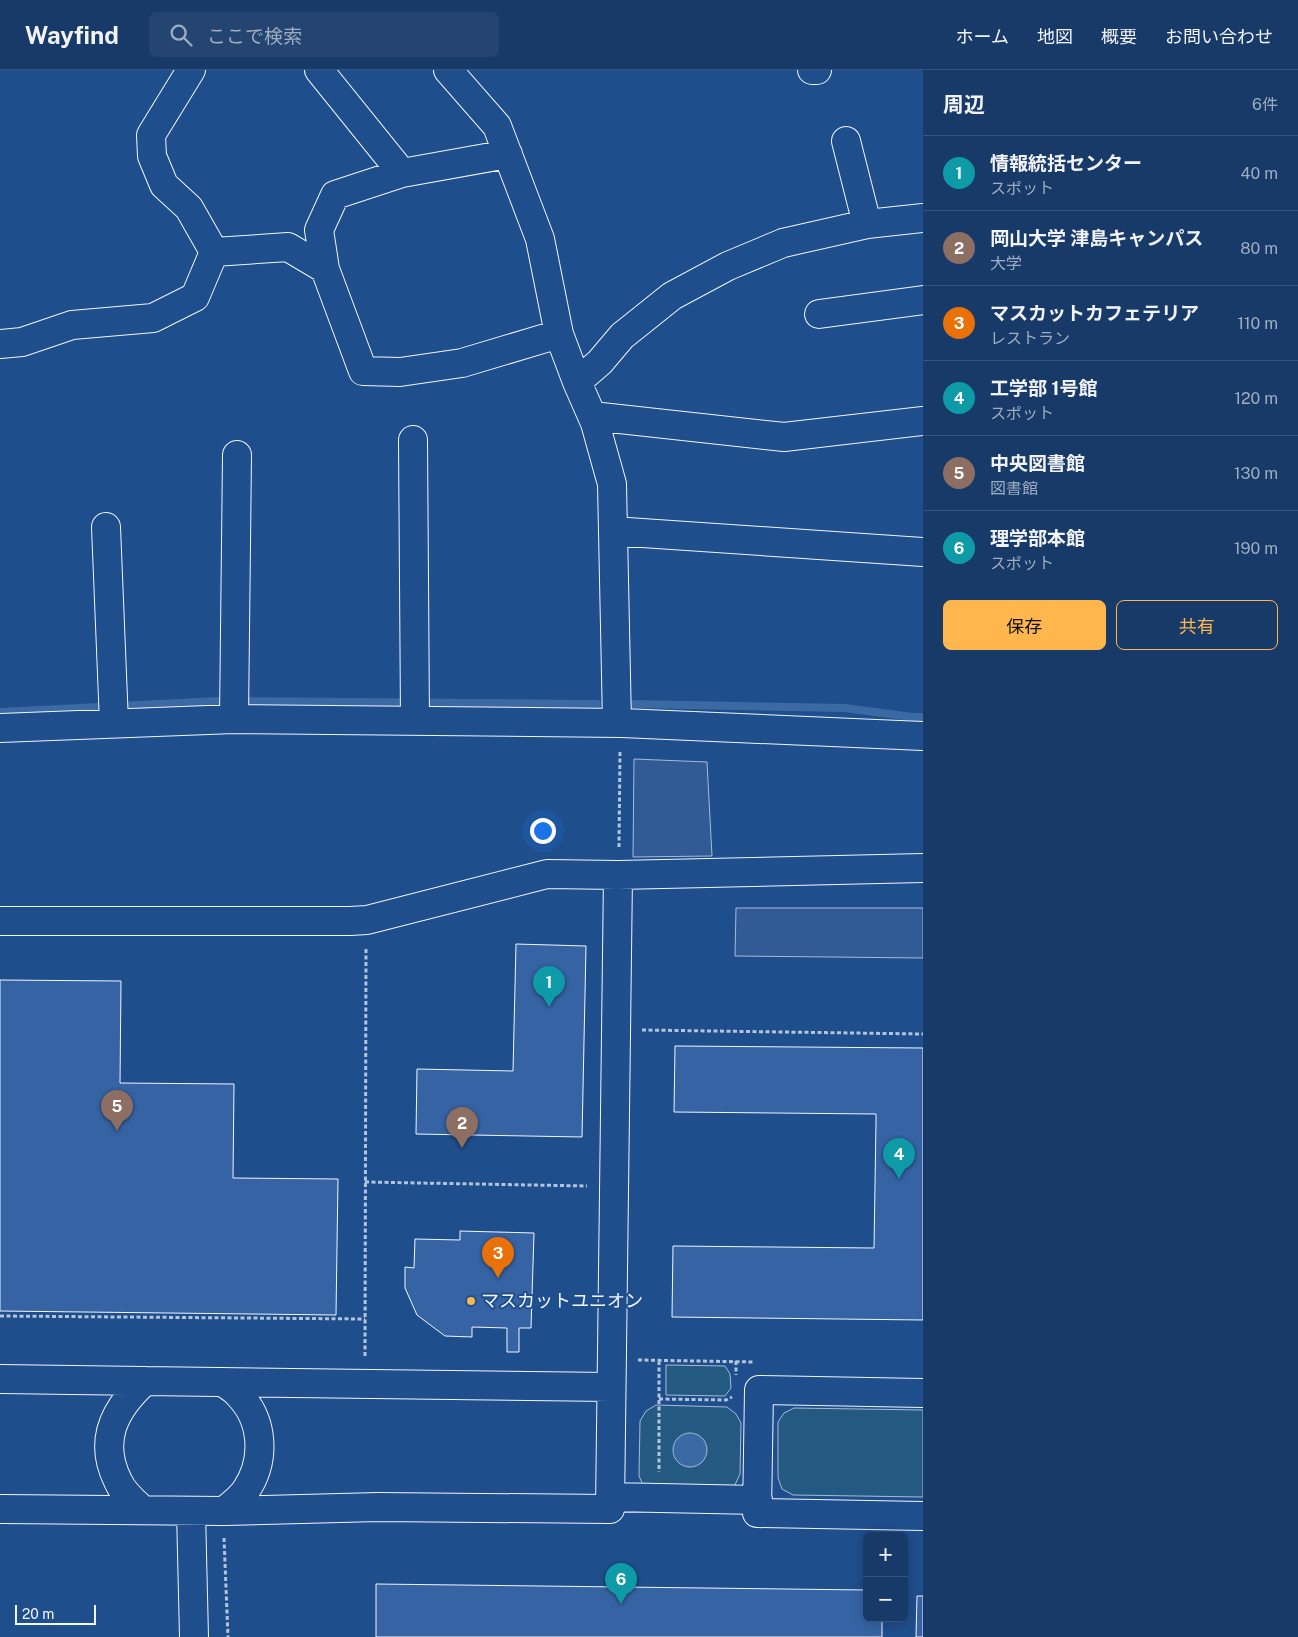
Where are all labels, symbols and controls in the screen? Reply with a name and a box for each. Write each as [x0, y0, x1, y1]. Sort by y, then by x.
search box [149, 12, 499, 57]
text: Wayfind [25, 21, 119, 49]
icon: search [167, 21, 195, 49]
text: ここで検索 [207, 25, 302, 47]
text: ホーム [956, 26, 1009, 47]
text: 地図 [1037, 26, 1073, 47]
text: 概要 [1101, 26, 1137, 47]
text: お問い合わせ [1165, 26, 1273, 47]
text: 周辺 [943, 92, 985, 117]
text: 6件 [1252, 95, 1278, 114]
text: 情報統括センター [990, 152, 1142, 174]
text: 1 [956, 164, 962, 183]
text: 40 m [1240, 164, 1278, 183]
text: スポット [990, 179, 1054, 198]
text: 岡山大学 津島キャンパス [990, 227, 1203, 249]
text: 2 [954, 239, 964, 258]
text: 80 m [1240, 239, 1278, 258]
text: 大学 [990, 254, 1022, 273]
text: マスカットカフェテリア [990, 302, 1199, 324]
text: 3 [954, 314, 964, 333]
text: 110 m [1237, 314, 1278, 333]
text: レストラン [990, 329, 1070, 348]
text: 工学部 1号館 [990, 377, 1097, 399]
text: 4 [954, 389, 964, 408]
text: 120 m [1234, 389, 1278, 408]
text: スポット [990, 404, 1054, 423]
text: 中央図書館 [990, 452, 1085, 474]
text: 5 [954, 464, 964, 483]
text: 130 m [1234, 464, 1278, 483]
text: 図書館 [990, 479, 1038, 498]
text: 理学部本館 [990, 527, 1085, 549]
text: 6 [954, 539, 964, 558]
text: 190 m [1234, 539, 1278, 558]
text: スポット [990, 554, 1054, 573]
button: 保存 [943, 600, 1106, 650]
button: 共有 [1116, 600, 1278, 650]
your location [530, 818, 556, 844]
pin: 1 [533, 966, 565, 1007]
pin: 5 [101, 1090, 133, 1131]
pin: 2 [446, 1107, 478, 1148]
pin: 4 [883, 1138, 915, 1179]
pin: 3 [482, 1237, 514, 1278]
place label: マスカットユニオン [481, 1290, 643, 1311]
marker: マスカットユニオン [465, 1295, 477, 1307]
map controls [863, 1532, 908, 1622]
button: + [863, 1532, 908, 1577]
pin: 6 [605, 1563, 637, 1604]
button: − [863, 1577, 908, 1622]
scale bar [15, 1602, 96, 1625]
text: 20 m [22, 1606, 54, 1622]

